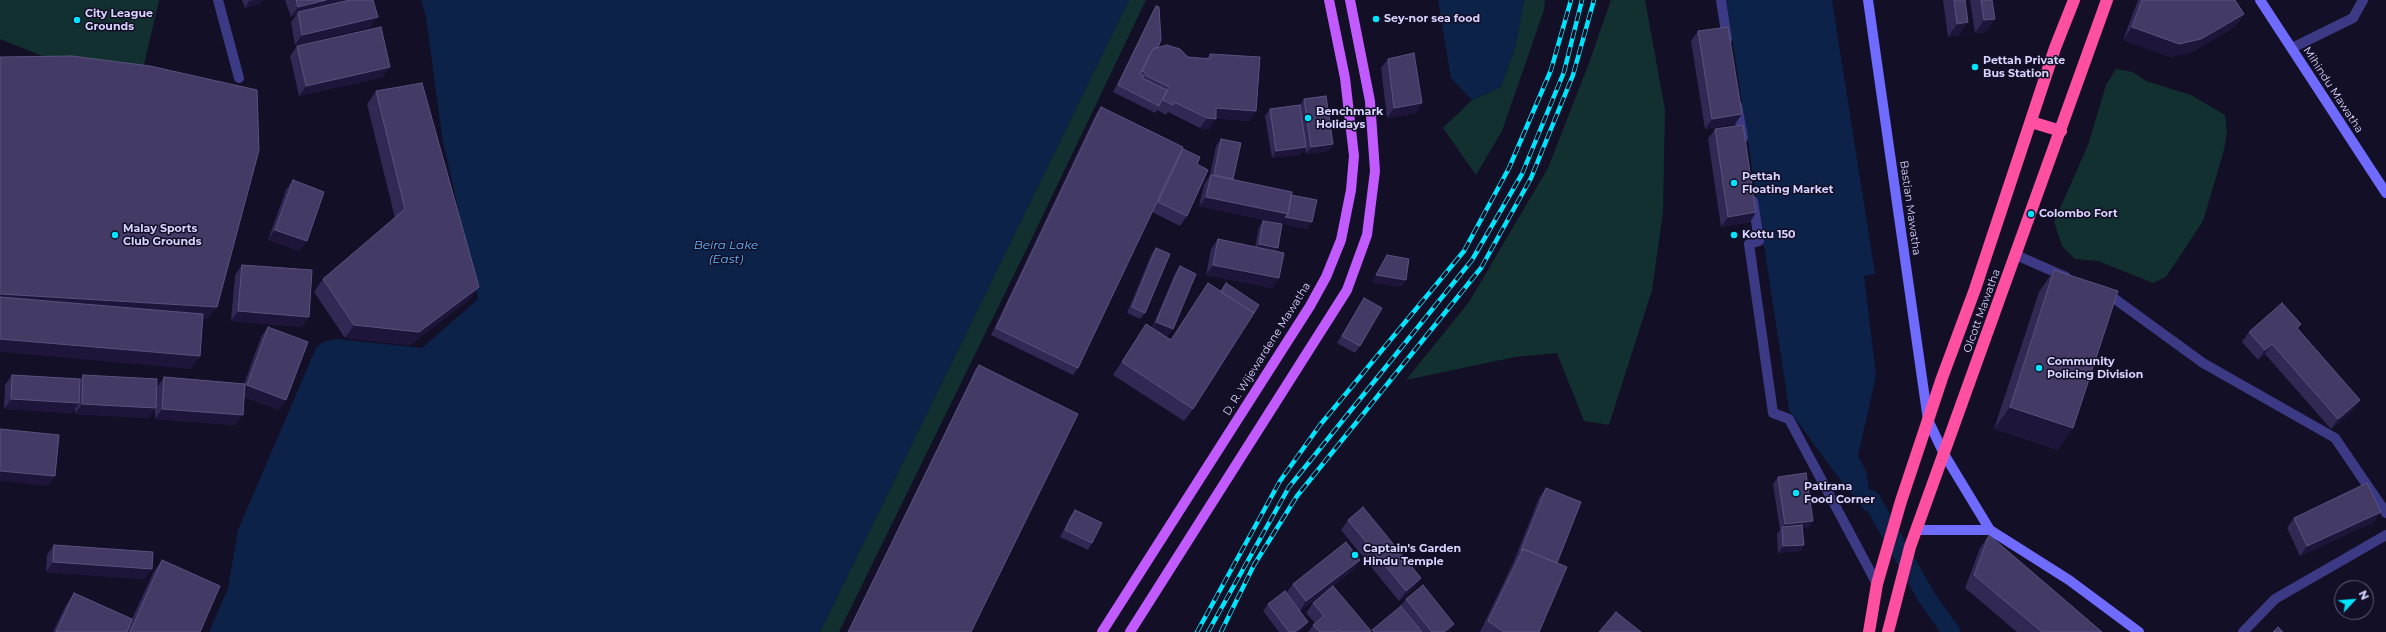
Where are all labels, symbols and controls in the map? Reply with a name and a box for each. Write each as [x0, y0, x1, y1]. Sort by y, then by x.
place label: City League Grounds [85, 7, 153, 33]
place label: Sey-nor sea food [1384, 12, 1480, 26]
marker: Sey-nor sea food [1371, 14, 1381, 24]
marker: City League Grounds [72, 15, 82, 25]
street label: Mihindu Mawatha [2300, 44, 2366, 136]
place label: Pettah Private Bus Station [1983, 54, 2065, 80]
marker: Pettah Private Bus Station [1970, 62, 1980, 72]
place label: Benchmark Holidays [1316, 105, 1383, 131]
marker: Benchmark Holidays [1303, 113, 1313, 123]
street label: Bastian Mawatha [1897, 160, 1923, 256]
place label: Pettah Floating Market [1742, 170, 1833, 196]
marker: Pettah Floating Market [1729, 178, 1739, 188]
place label: Colombo Fort [2039, 207, 2118, 221]
marker: Colombo Fort [2026, 209, 2036, 219]
place label: Malay Sports Club Grounds [123, 222, 202, 248]
place label: Kottu 150 [1742, 228, 1796, 242]
marker: Malay Sports Club Grounds [110, 230, 120, 240]
marker: Kottu 150 [1729, 230, 1739, 240]
water label: Beira Lake (East) [694, 238, 758, 266]
street label: Olcott Mawatha [1961, 267, 2003, 355]
street label: D. R. Wijewardene Mawatha [1221, 280, 1313, 418]
place label: Community Policing Division [2047, 355, 2143, 381]
marker: Community Policing Division [2034, 363, 2044, 373]
place label: Patirana Food Corner [1804, 480, 1875, 506]
marker: Patirana Food Corner [1791, 488, 1801, 498]
place label: Captain's Garden Hindu Temple [1363, 542, 1461, 568]
marker: Captain's Garden Hindu Temple [1350, 550, 1360, 560]
north arrow [2334, 580, 2374, 620]
text: N [2356, 588, 2372, 602]

